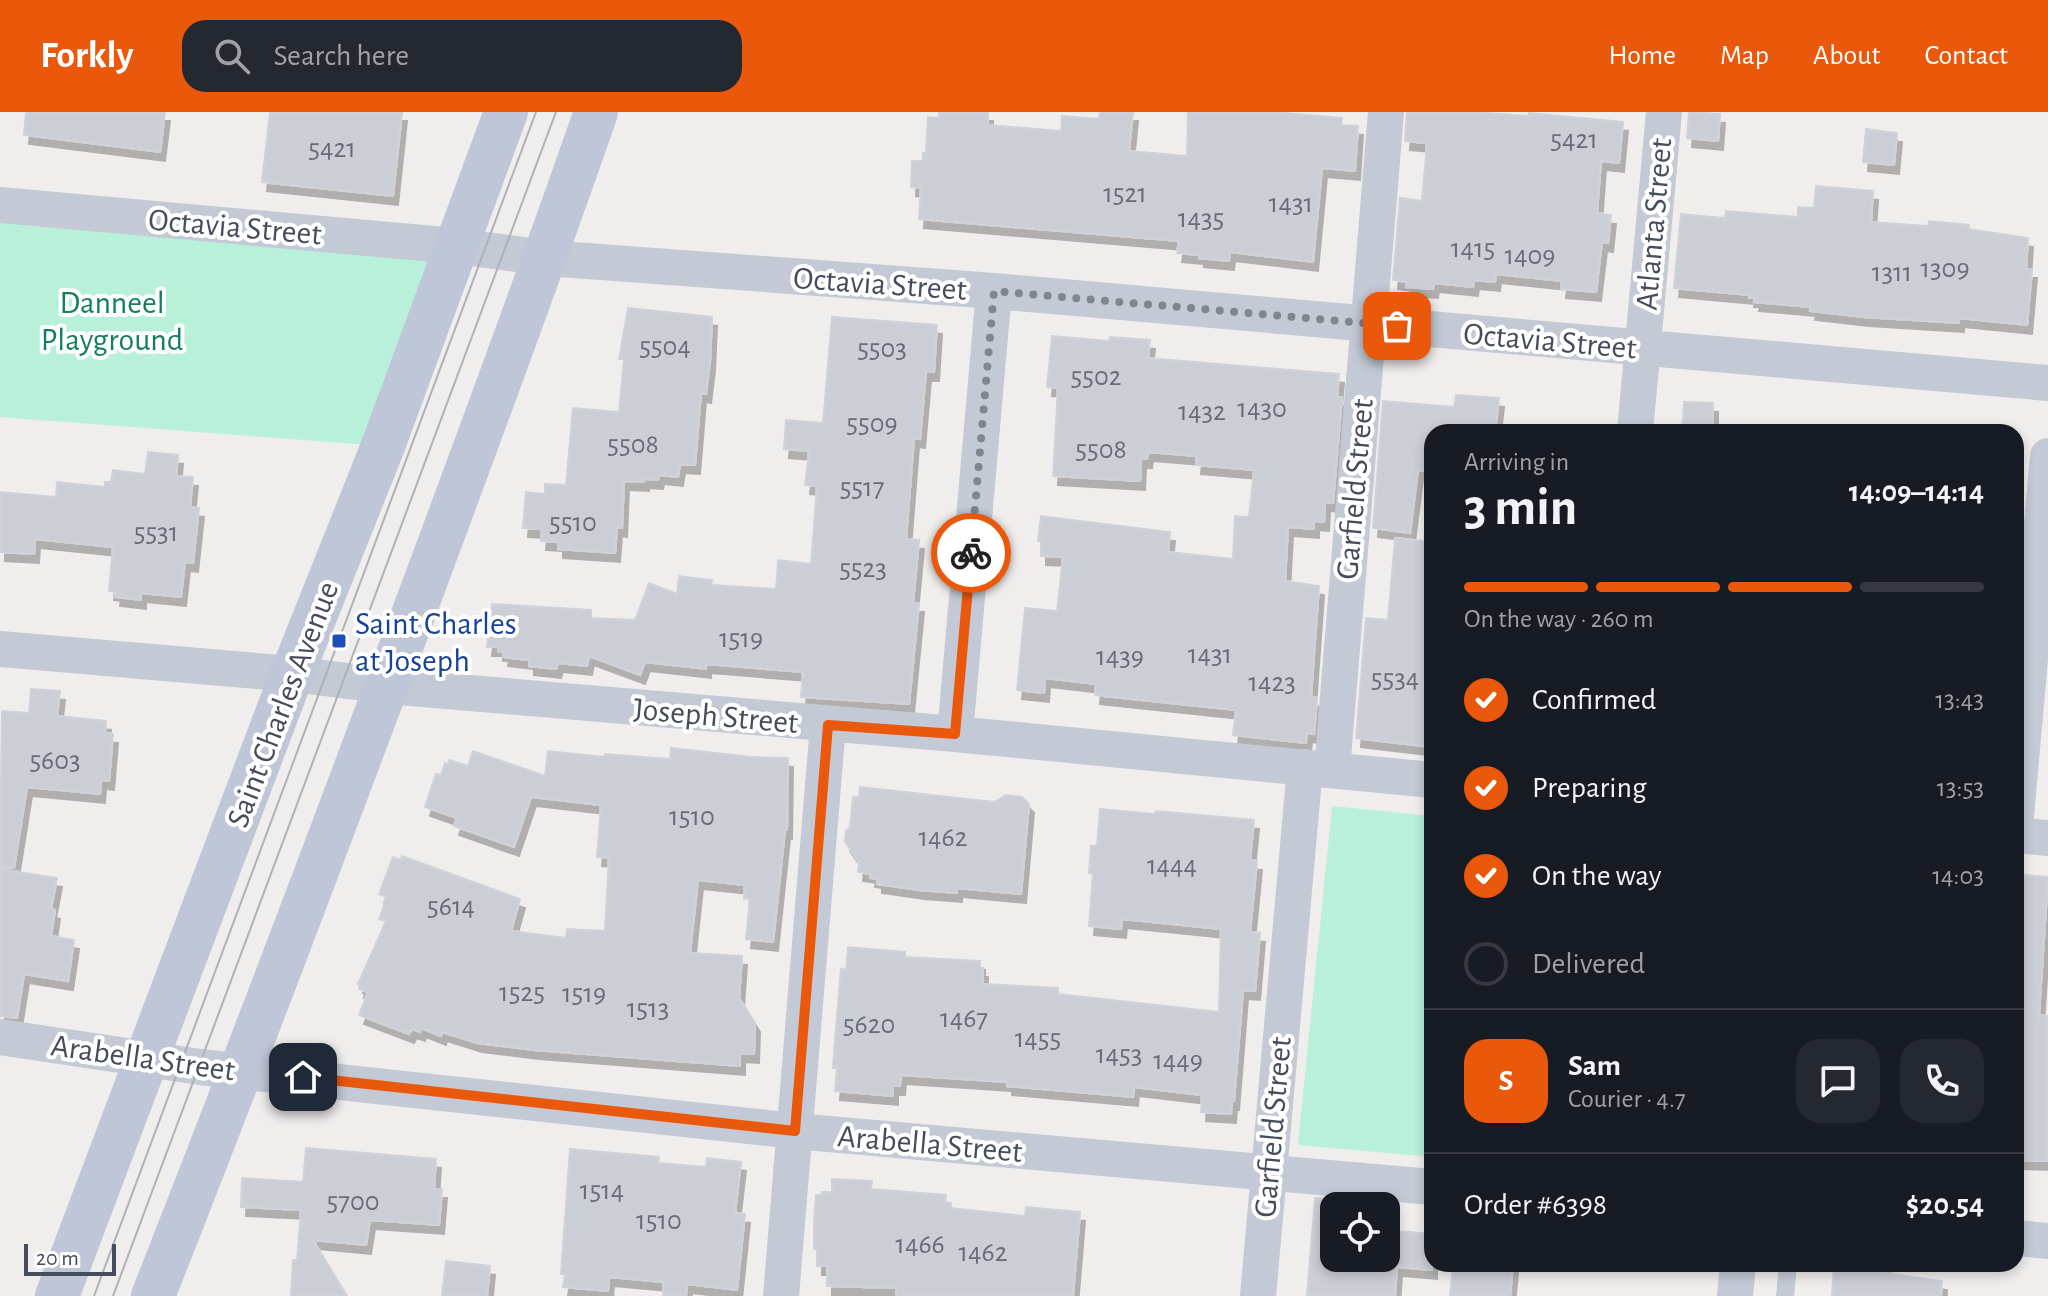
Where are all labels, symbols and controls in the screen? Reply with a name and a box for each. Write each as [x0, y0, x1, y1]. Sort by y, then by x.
search box [182, 20, 742, 92]
icon: search [210, 34, 254, 78]
text: Forkly [40, 37, 134, 75]
text: Search here [274, 41, 409, 71]
text: Home [1609, 42, 1676, 70]
text: Map [1720, 42, 1769, 70]
text: About [1813, 42, 1881, 70]
text: Contact [1925, 42, 2008, 70]
house number: 5421 [1550, 126, 1598, 154]
house number: 5421 [308, 135, 356, 163]
street label: Atlanta Street [1631, 137, 1677, 311]
house number: 1521 [1103, 180, 1147, 208]
house number: 1431 [1269, 190, 1313, 218]
street label: Octavia Street [147, 203, 323, 251]
house number: 1435 [1178, 205, 1224, 233]
house number: 1415 [1451, 235, 1495, 263]
house number: 1409 [1504, 242, 1556, 270]
house number: 1309 [1920, 255, 1970, 283]
house number: 1311 [1872, 259, 1912, 287]
street label: Octavia Street [792, 262, 968, 306]
park label: Danneel Playground [41, 287, 183, 356]
pin [1363, 292, 1431, 360]
icon: bag [1375, 304, 1419, 348]
street label: Octavia Street [1462, 317, 1638, 365]
house number: 5504 [639, 333, 691, 361]
house number: 5503 [857, 335, 907, 363]
house number: 5502 [1071, 363, 1121, 391]
house number: 1430 [1237, 395, 1287, 423]
street label: Garfield Street [1331, 397, 1379, 581]
house number: 1432 [1178, 398, 1226, 426]
house number: 5509 [846, 410, 898, 438]
house number: 5508 [607, 431, 659, 459]
house number: 5508 [1075, 436, 1127, 464]
text: Arriving in [1464, 449, 1569, 475]
house number: 5517 [840, 474, 884, 502]
text: 14:09–14:14 [1849, 477, 1984, 507]
text: 3 min [1464, 482, 1577, 534]
house number: 5510 [549, 509, 597, 537]
courier [931, 513, 1011, 593]
house number: 5531 [134, 519, 178, 547]
icon: bike [949, 531, 993, 575]
house number: 5523 [839, 555, 887, 583]
street label: Saint Charles Avenue [221, 577, 344, 832]
text: On the way · 260 m [1464, 606, 1654, 632]
place label: Saint Charles at Joseph [355, 608, 517, 677]
house number: 1519 [719, 625, 763, 653]
marker: Saint Charles at Joseph [330, 632, 348, 650]
house number: 1431 [1188, 641, 1232, 669]
house number: 1439 [1096, 643, 1144, 671]
house number: 5534 [1371, 665, 1419, 693]
house number: 1423 [1248, 669, 1296, 697]
icon: check [1464, 678, 1508, 722]
text: Confirmed [1532, 685, 1656, 715]
text: 13:43 [1935, 687, 1984, 713]
street label: Joseph Street [632, 693, 800, 739]
house number: 5603 [29, 747, 81, 775]
icon: check [1464, 766, 1508, 810]
text: Preparing [1532, 773, 1647, 803]
text: 13:53 [1937, 775, 1984, 801]
house number: 1510 [669, 803, 715, 831]
house number: 1462 [918, 824, 968, 852]
house number: 1444 [1147, 852, 1197, 880]
icon: check [1464, 854, 1508, 898]
text: On the way [1532, 861, 1661, 891]
text: 14:03 [1932, 863, 1984, 889]
house number: 5614 [427, 893, 475, 921]
text: Delivered [1532, 949, 1645, 979]
house number: 1525 [499, 979, 545, 1007]
house number: 1519 [562, 980, 606, 1008]
house number: 1513 [627, 995, 669, 1023]
house number: 1467 [940, 1005, 988, 1033]
house number: 5620 [843, 1011, 895, 1039]
house number: 1455 [1015, 1025, 1061, 1053]
street label: Arabella Street [49, 1029, 237, 1087]
street label: Garfield Street [1249, 1035, 1297, 1219]
button: chat [1796, 1039, 1880, 1123]
button: phone [1900, 1039, 1984, 1123]
house number: 1453 [1096, 1041, 1142, 1069]
pin [269, 1043, 337, 1111]
house number: 1449 [1153, 1047, 1203, 1075]
text: Sam [1568, 1051, 1621, 1081]
icon: home [281, 1055, 325, 1099]
text: S [1499, 1066, 1513, 1096]
text: Courier · 4.7 [1568, 1086, 1686, 1112]
street label: Arabella Street [836, 1120, 1024, 1168]
house number: 1514 [580, 1177, 624, 1205]
house number: 5700 [327, 1188, 379, 1216]
text: Order #6398 [1464, 1190, 1607, 1220]
text: $20.54 [1906, 1190, 1984, 1220]
map controls [1320, 1192, 1400, 1272]
button: locate [1320, 1192, 1400, 1272]
house number: 1510 [636, 1207, 682, 1235]
house number: 1466 [895, 1231, 945, 1259]
house number: 1462 [958, 1239, 1008, 1267]
scale bar [24, 1240, 116, 1276]
text: 20 m [36, 1247, 79, 1269]

